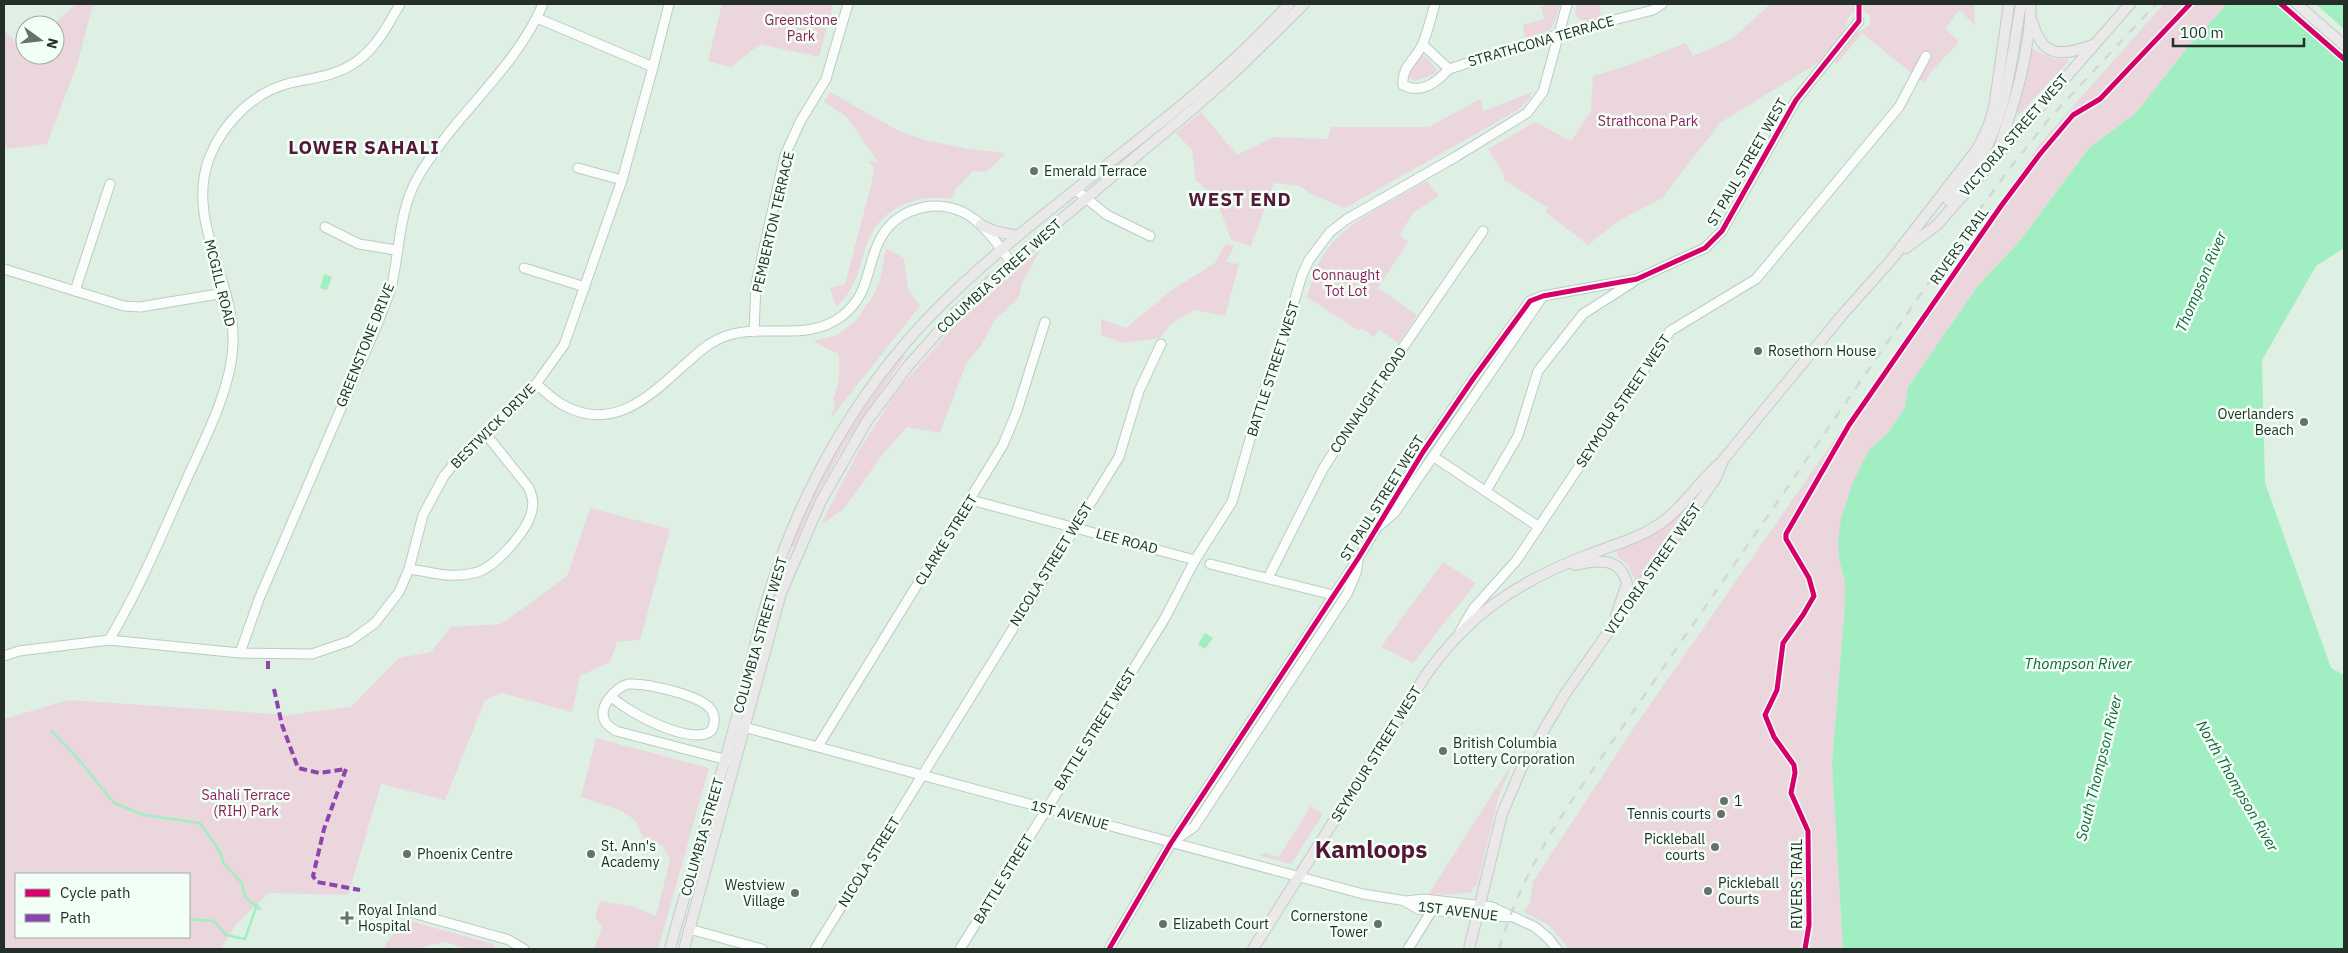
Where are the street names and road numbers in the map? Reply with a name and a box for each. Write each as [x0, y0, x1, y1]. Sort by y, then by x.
street label: STRATHCONA TERRACE [1466, 12, 1616, 70]
street label: VICTORIA STREET WEST [1956, 70, 2072, 200]
street label: ST PAUL STREET WEST [1703, 95, 1791, 229]
street label: PEMBERTON TERRACE [748, 150, 798, 294]
street label: RIVERS TRAIL [1926, 204, 1992, 288]
street label: COLUMBIA STREET WEST [933, 215, 1065, 337]
street label: MCGILL ROAD [200, 237, 240, 329]
street label: GREENSTONE DRIVE [332, 280, 398, 410]
street label: BATTLE STREET WEST [1243, 299, 1303, 439]
street label: SEYMOUR STREET WEST [1572, 331, 1674, 471]
street label: CONNAUGHT ROAD [1326, 343, 1410, 457]
street label: BESTWICK DRIVE [447, 380, 539, 472]
street label: ST PAUL STREET WEST [1336, 432, 1428, 564]
street label: CLARKE STREET [911, 491, 981, 589]
street label: NICOLA STREET WEST [1006, 499, 1096, 629]
street label: VICTORIA STREET WEST [1601, 500, 1705, 638]
street label: LEE ROAD [1094, 524, 1160, 558]
street label: COLUMBIA STREET WEST [729, 555, 791, 715]
street label: BATTLE STREET WEST [1050, 664, 1140, 794]
street label: SEYMOUR STREET WEST [1327, 683, 1425, 825]
street label: COLUMBIA STREET [677, 776, 727, 898]
street label: 1ST AVENUE [1029, 796, 1111, 834]
street label: NICOLA STREET [834, 814, 904, 910]
street label: BATTLE STREET [969, 831, 1037, 927]
street label: RIVERS TRAIL [1788, 839, 1806, 929]
street label: 1ST AVENUE [1417, 897, 1499, 925]

